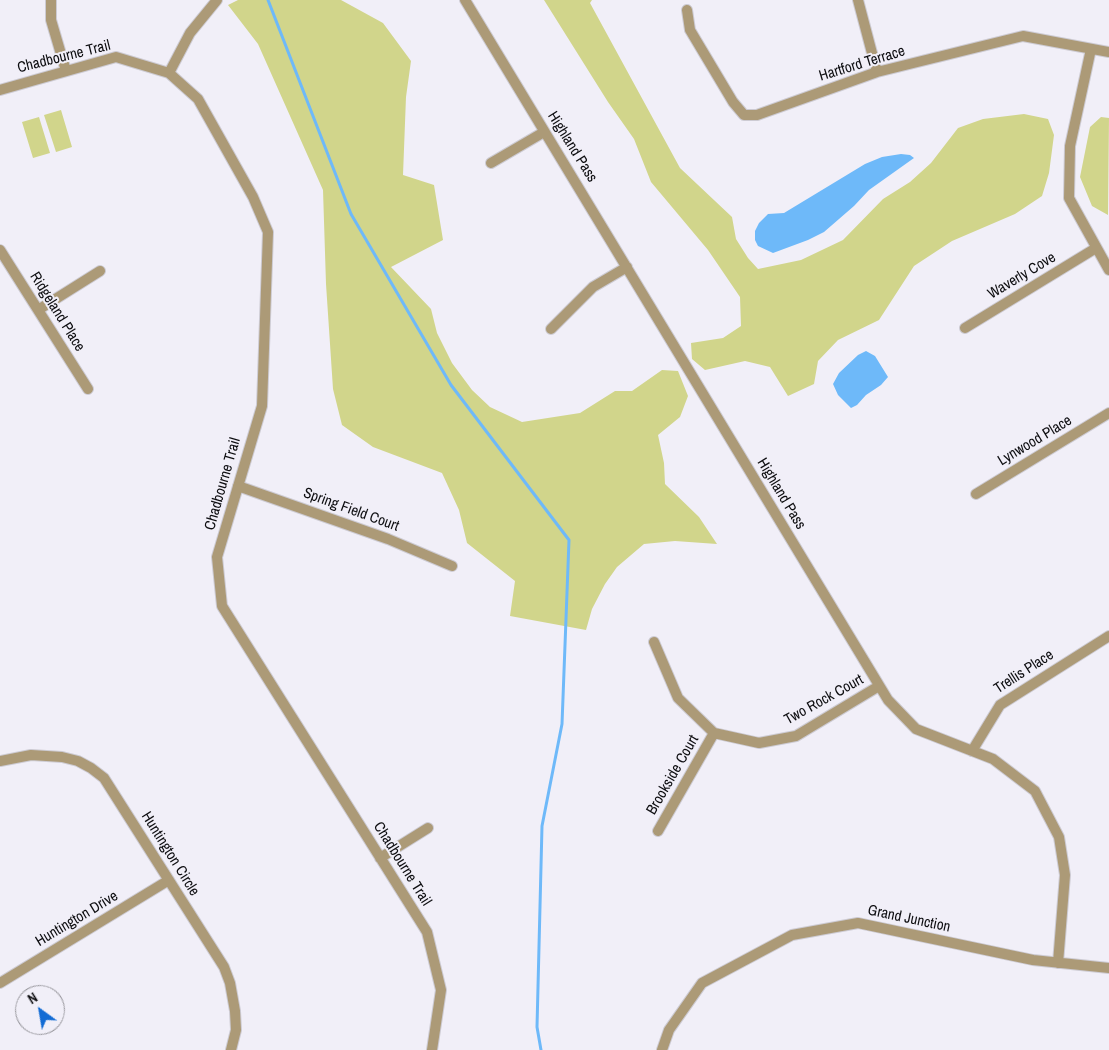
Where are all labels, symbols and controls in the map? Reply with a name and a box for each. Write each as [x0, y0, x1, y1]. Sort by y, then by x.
street label: Chadbourne Trail [16, 37, 112, 77]
street label: Hartford Terrace [817, 42, 907, 86]
street label: Highland Pass [543, 108, 601, 186]
street label: Waverly Cove [985, 249, 1059, 303]
street label: Ridgeland Place [25, 269, 89, 355]
street label: Lynwood Place [995, 412, 1075, 470]
street label: Chadbourne Trail [201, 436, 245, 532]
street label: Highland Pass [753, 455, 809, 533]
street label: Spring Field Court [301, 484, 401, 536]
street label: Trellis Place [991, 646, 1057, 698]
street label: Two Rock Court [781, 671, 867, 729]
street label: Brookside Court [643, 732, 703, 818]
street label: Huntington Circle [137, 809, 203, 899]
street label: Chadbourne Trail [369, 819, 435, 909]
street label: Huntington Drive [33, 887, 121, 951]
street label: Grand Junction [866, 901, 952, 937]
north arrow [15, 985, 65, 1035]
text: N [24, 988, 41, 1008]

